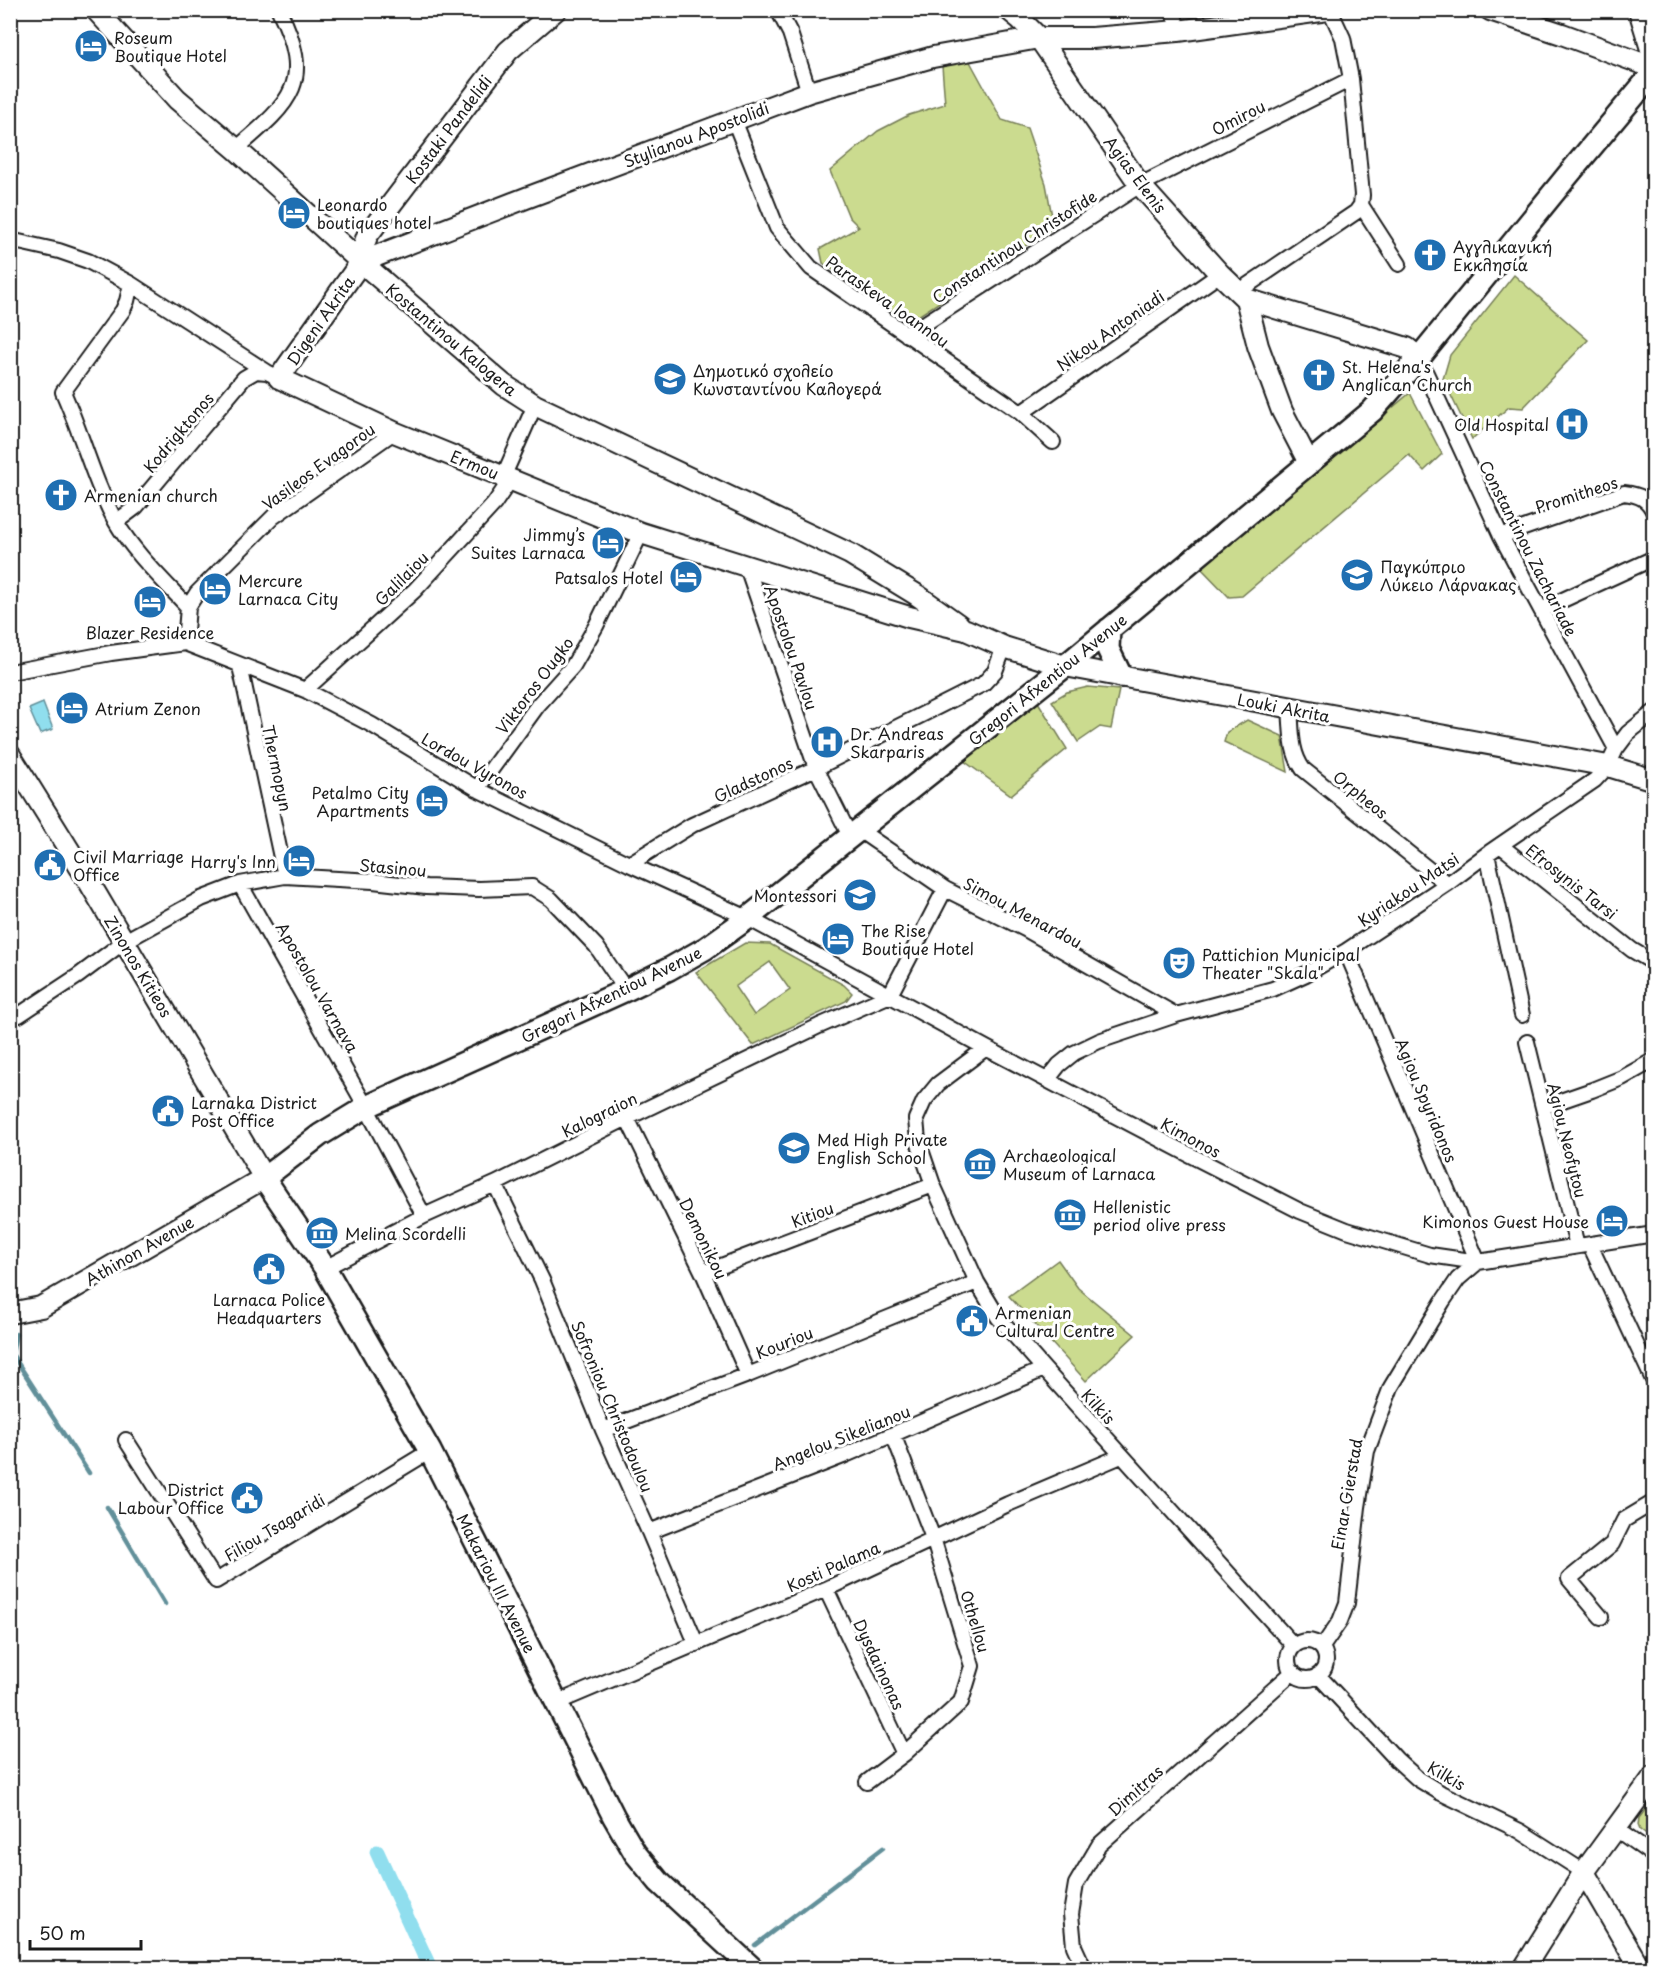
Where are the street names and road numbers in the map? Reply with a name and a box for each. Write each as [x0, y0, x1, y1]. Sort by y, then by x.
street label: Kostaki Pandelidi [399, 70, 497, 188]
street label: Omirou [1207, 93, 1269, 141]
street label: Stylianou Apostolidi [620, 95, 772, 173]
street label: Agias Elenis [1099, 130, 1173, 218]
street label: Constantinou Christofide [927, 184, 1101, 308]
street label: Paraskeva Ioannou [822, 249, 954, 353]
street label: Digeni Akrita [280, 270, 360, 370]
street label: Kostantinou Kalogera [381, 277, 523, 401]
street label: Nikou Antoniadi [1051, 284, 1169, 376]
street label: Kodrigktonos [137, 387, 219, 477]
street label: Vasileos Evagorou [256, 417, 380, 515]
street label: Ermou [447, 443, 503, 485]
street label: Constantinou Zachariade [1474, 456, 1584, 640]
street label: Promitheos [1532, 469, 1620, 519]
street label: Galilaiou [369, 546, 433, 610]
street label: Apostolou Pavlou [759, 581, 825, 713]
street label: Gregori Afxentiou Avenue [962, 607, 1132, 751]
street label: Viktoros Ougko [489, 631, 579, 739]
street label: Louki Akrita [1236, 686, 1333, 728]
street label: Thermopyn [257, 723, 299, 813]
street label: Lordou Vyronos [418, 726, 532, 804]
street label: Gladstonos [709, 750, 797, 808]
street label: Orpheos [1328, 764, 1394, 824]
street label: Efrosynis Tarsi [1521, 838, 1623, 924]
street label: Kyriakou Matsi [1353, 846, 1463, 932]
street label: Stasinou [358, 852, 428, 882]
street label: Simou Menardou [959, 871, 1087, 953]
street label: Zinonos Kitieos [99, 911, 179, 1021]
street label: Apostolou Varnava [271, 917, 365, 1057]
street label: Gregori Afxentiou Avenue [517, 940, 705, 1048]
street label: Agiou Spyridonos [1390, 1034, 1464, 1166]
street label: Agiou Neofytou [1542, 1080, 1594, 1200]
street label: Kalograion [557, 1085, 641, 1143]
street label: Kimonos [1157, 1111, 1225, 1163]
street label: Demonikou [674, 1193, 734, 1283]
street label: Kitiou [787, 1195, 837, 1233]
street label: Athinon Avenue [80, 1209, 198, 1291]
street label: Sofroniou Christodoulou [566, 1316, 660, 1496]
street label: Kouriou [752, 1320, 816, 1364]
street label: Kilkis [1077, 1383, 1121, 1429]
street label: Angelou Sikelianou [768, 1398, 914, 1476]
street label: Einar Gierstad [1324, 1436, 1368, 1552]
street label: Filiou Tsagaridi [219, 1487, 329, 1567]
street label: Makariou III Avenue [451, 1509, 543, 1657]
street label: Kosti Palama [782, 1535, 884, 1597]
street label: Othellou [955, 1587, 997, 1655]
street label: Dysdainonas [848, 1615, 912, 1713]
street label: Kilkis [1424, 1755, 1470, 1795]
street label: Dimitras [1102, 1759, 1168, 1821]

